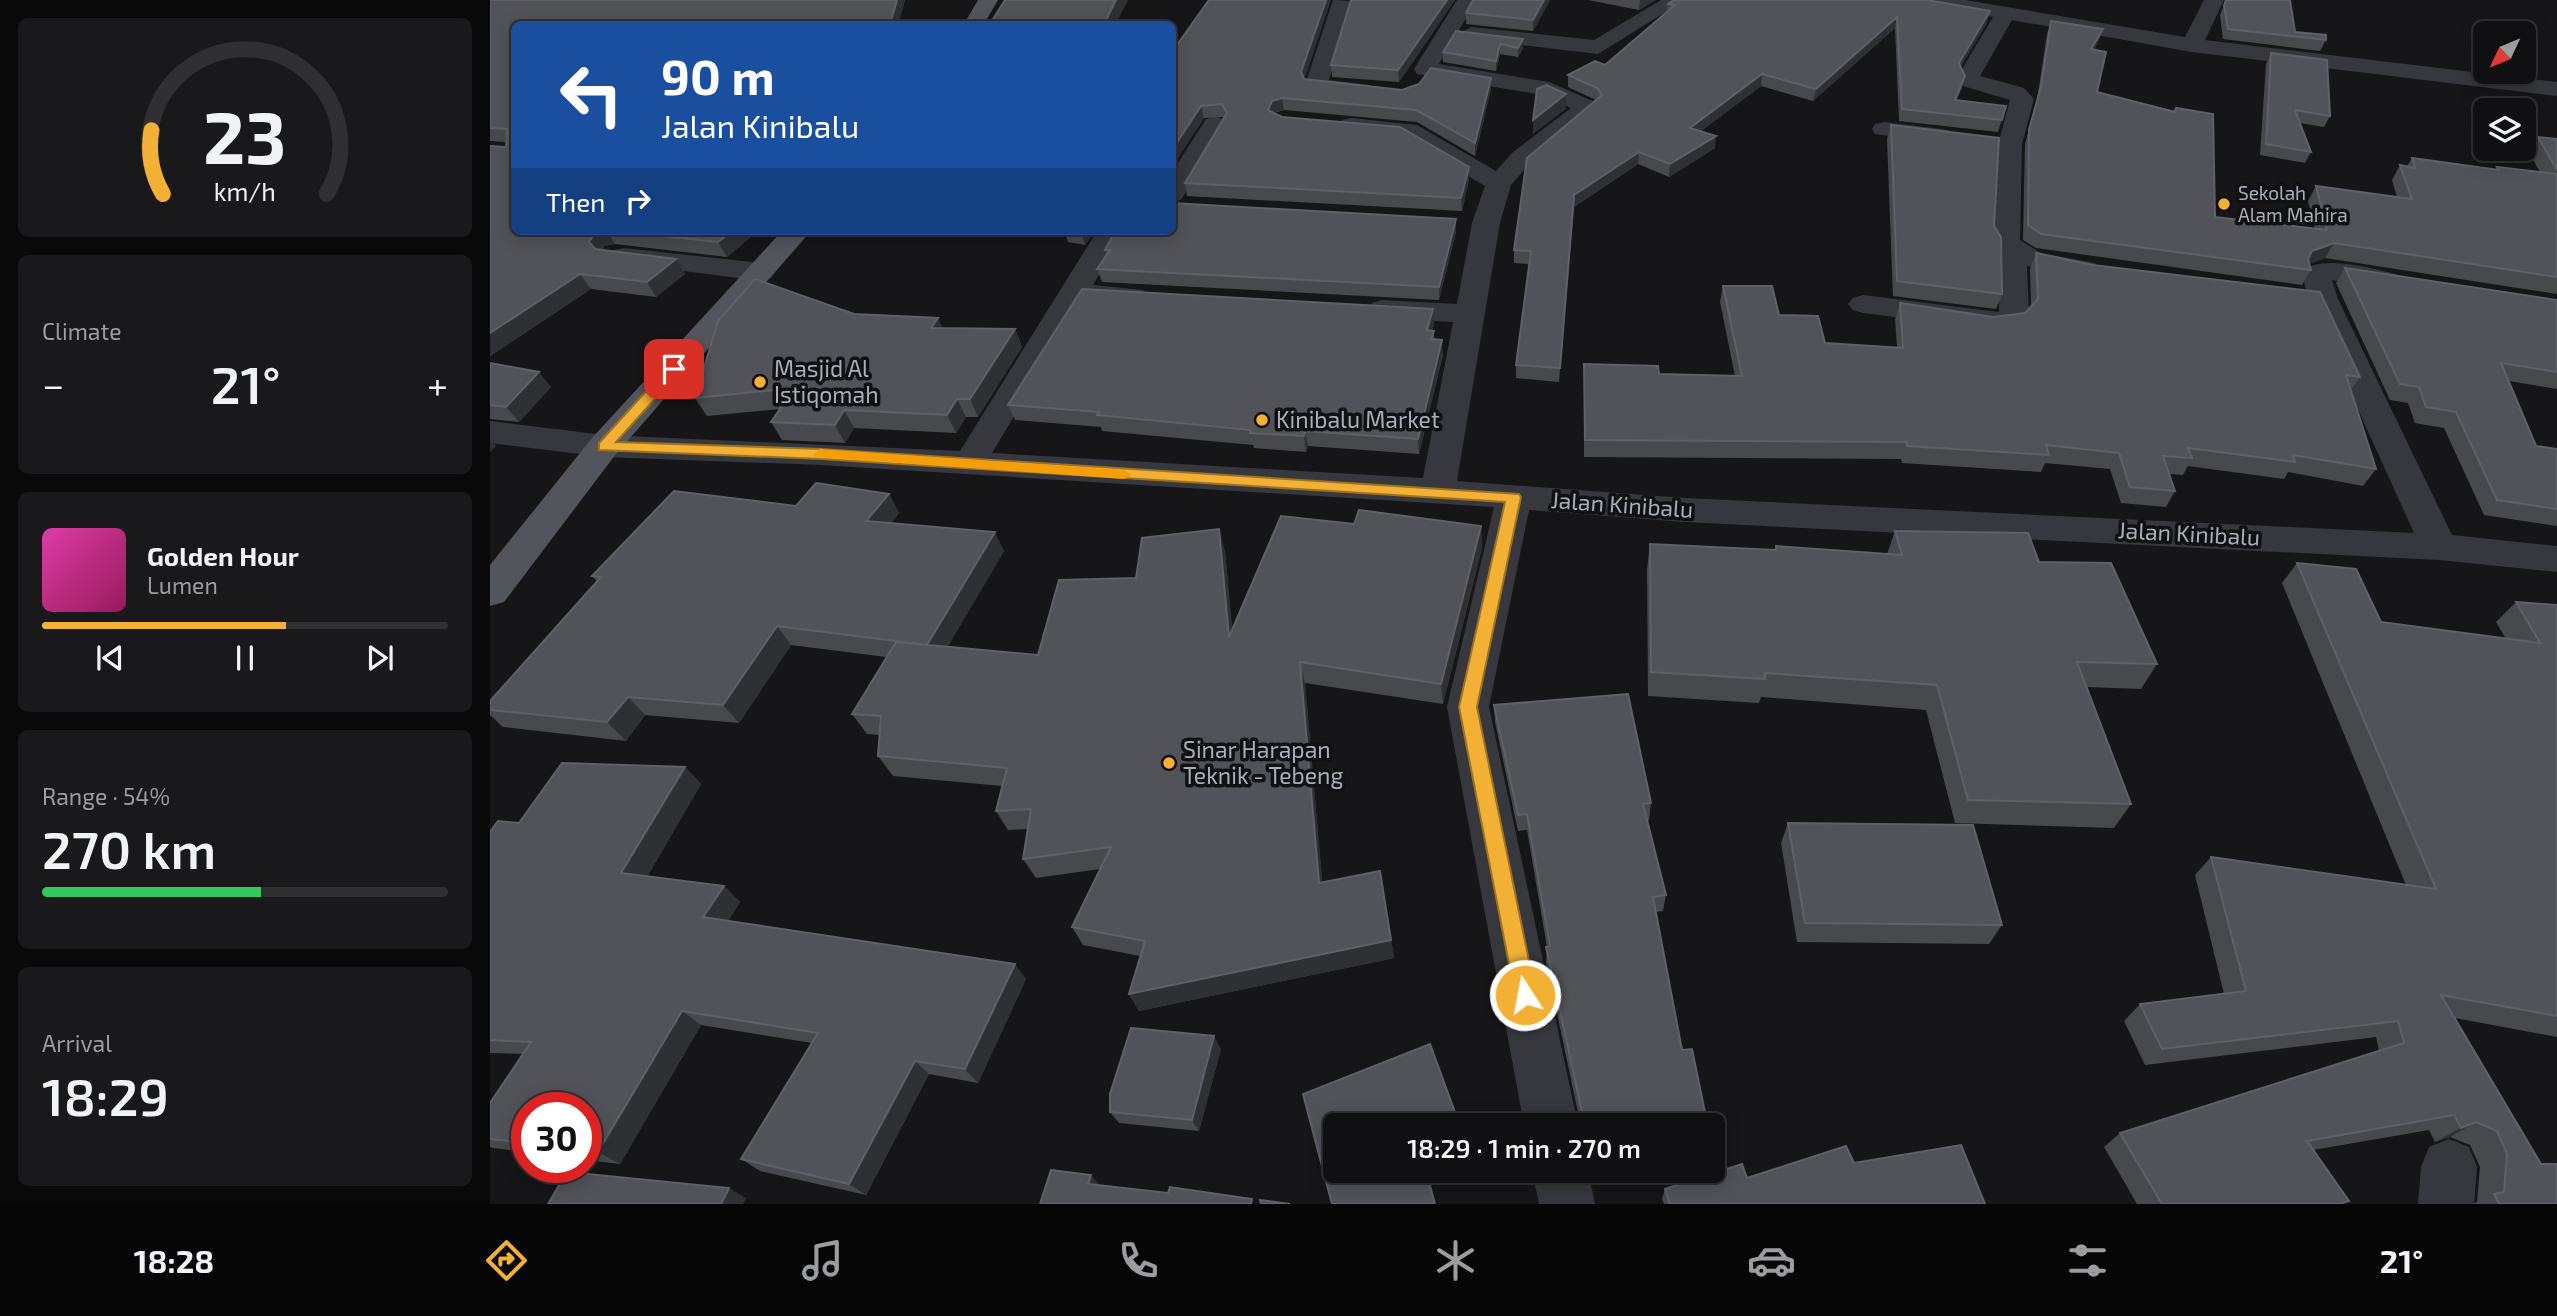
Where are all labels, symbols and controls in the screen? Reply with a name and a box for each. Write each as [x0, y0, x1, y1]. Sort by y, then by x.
north arrow [2473, 21, 2536, 84]
map controls [2473, 21, 2536, 161]
text: 90 m [661, 46, 775, 105]
icon: left [546, 49, 637, 140]
text: 23 [203, 91, 287, 179]
button: layers [2473, 98, 2536, 161]
text: Jalan Kinibalu [661, 106, 859, 144]
text: km/h [214, 175, 276, 205]
place label: Sekolah Alam Mahira [2238, 181, 2348, 226]
icon: right [619, 182, 657, 220]
text: Then [546, 186, 605, 217]
marker: Sekolah Alam Mahira [2216, 196, 2232, 212]
text: Climate [42, 317, 122, 345]
pin [644, 339, 704, 399]
icon: arrive [655, 350, 693, 388]
text: 21° [211, 352, 281, 414]
place label: Masjid Al Istiqomah [774, 354, 879, 408]
text: − [42, 361, 64, 407]
text: + [427, 361, 448, 407]
marker: Masjid Al Istiqomah [752, 374, 768, 390]
place label: Kinibalu Market [1276, 405, 1440, 433]
marker: Kinibalu Market [1254, 412, 1270, 428]
street label: Jalan Kinibalu [1550, 485, 1694, 523]
street label: Jalan Kinibalu [2117, 515, 2261, 551]
text: Golden Hour [147, 540, 299, 571]
text: Lumen [147, 571, 218, 599]
icon: previous [91, 639, 129, 677]
icon: pause [226, 639, 264, 677]
icon: next [361, 639, 399, 677]
place label: Sinar Harapan Teknik - Tebeng [1183, 735, 1343, 789]
marker: Sinar Harapan Teknik - Tebeng [1161, 755, 1177, 771]
text: Range · 54% [42, 782, 170, 810]
text: 270 km [42, 817, 216, 879]
position arrow [1488, 958, 1562, 1032]
text: Arrival [42, 1029, 112, 1057]
text: 18:29 [42, 1064, 169, 1126]
speed limit sign: 30 [511, 1092, 602, 1183]
text: 18:29 · 1 min · 270 m [1407, 1132, 1641, 1163]
icon: directions [482, 1236, 531, 1285]
icon: music [798, 1236, 847, 1285]
icon: phone [1114, 1236, 1163, 1285]
icon: climate [1431, 1236, 1480, 1285]
icon: car [1747, 1236, 1796, 1285]
icon: filters [2063, 1236, 2112, 1285]
text: 18:28 [134, 1241, 214, 1279]
text: 21° [2380, 1241, 2423, 1279]

